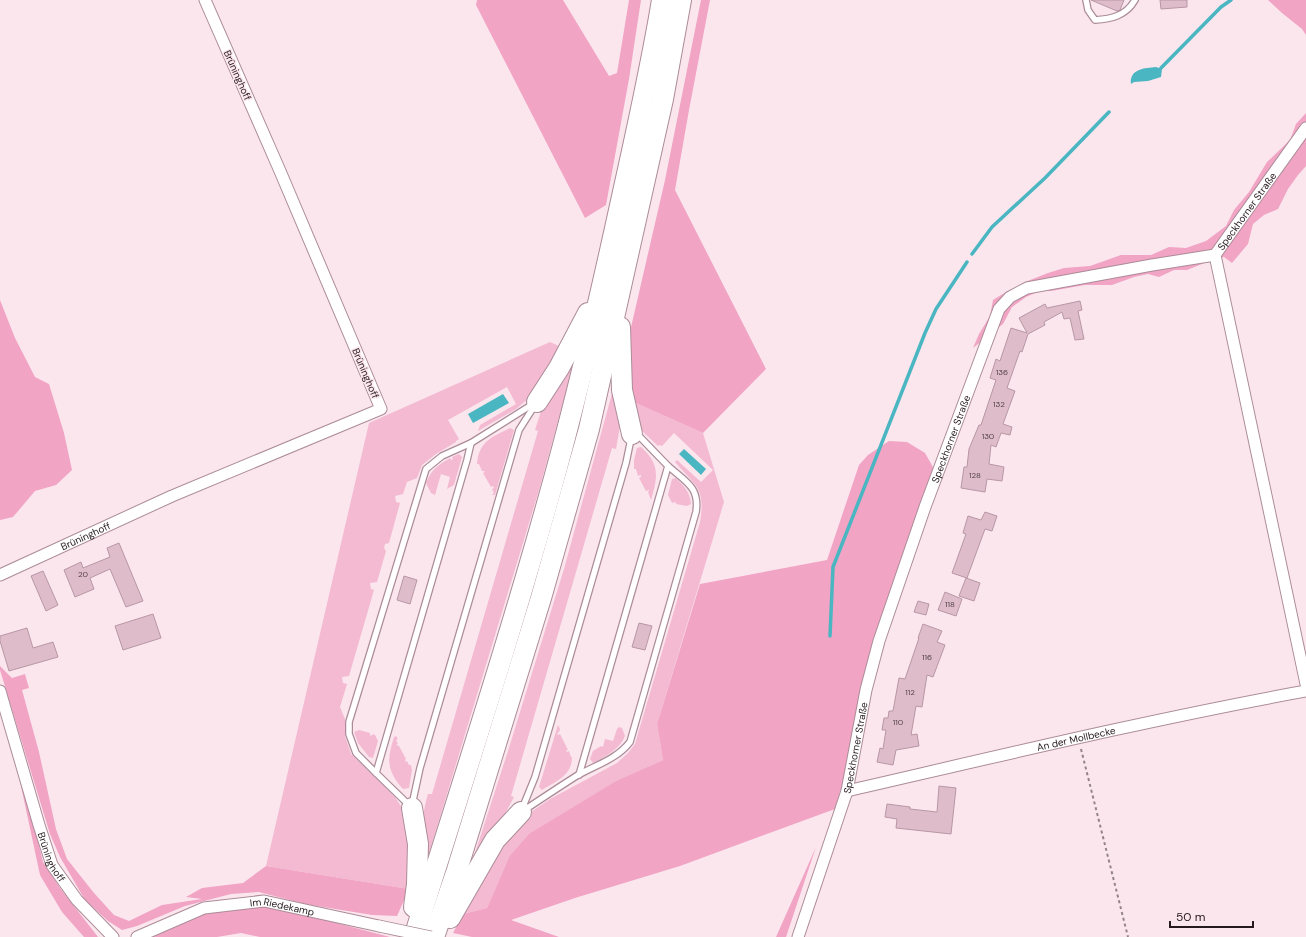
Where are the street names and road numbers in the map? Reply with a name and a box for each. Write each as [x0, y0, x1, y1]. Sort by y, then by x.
street label: Brüninghoff [221, 48, 255, 103]
street label: Speckhorner Straße [1215, 170, 1279, 253]
street label: Brüninghoff [349, 346, 382, 401]
street label: Speckhorner Straße [929, 393, 973, 485]
street label: Brüninghoff [59, 519, 113, 553]
street label: Speckhorner Straße [841, 701, 871, 795]
street label: An der Mollbecke [1035, 724, 1117, 754]
street label: Brüninghoff [35, 830, 68, 885]
street label: Im Riedekamp [249, 895, 315, 919]

